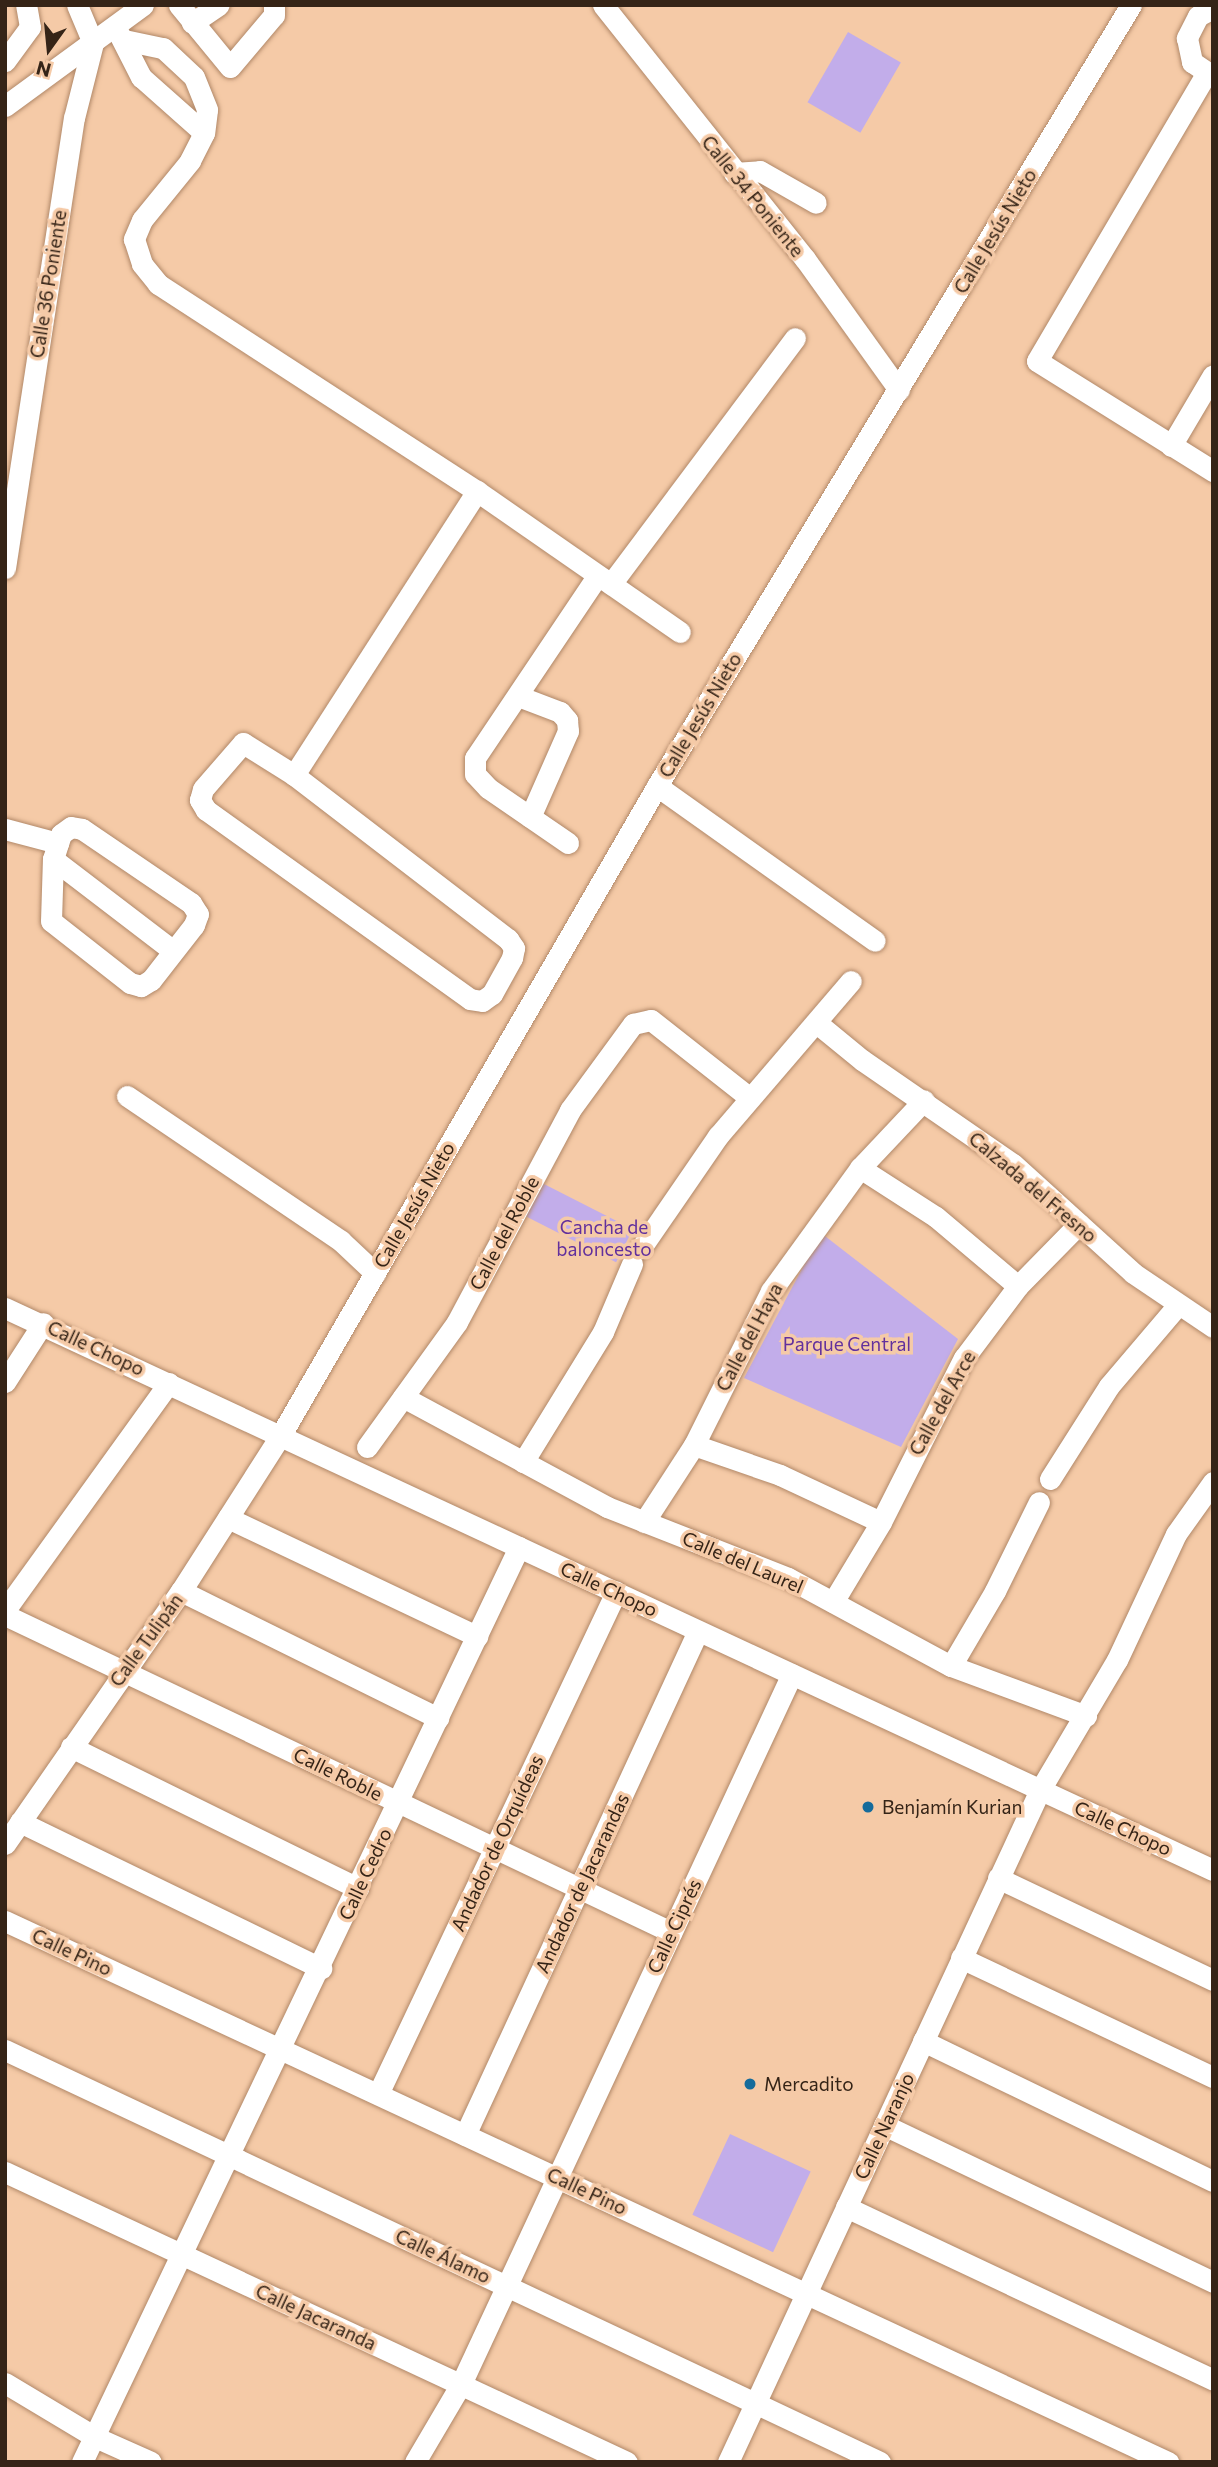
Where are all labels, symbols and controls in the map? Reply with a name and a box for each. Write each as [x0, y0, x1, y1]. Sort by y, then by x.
north arrow [14, 14, 84, 84]
text: N [34, 57, 53, 83]
street label: Calle 34 Poniente [697, 131, 809, 261]
street label: Calle Jesús Nieto [949, 165, 1041, 297]
street label: Calle 36 Poniente [25, 208, 71, 360]
street label: Calle Jesús Nieto [654, 649, 746, 781]
street label: Calzada del Fresno [964, 1127, 1102, 1247]
street label: Calle Jesús Nieto [369, 1138, 459, 1272]
street label: Calle del Roble [465, 1172, 543, 1294]
park label: Cancha de baloncesto [556, 1216, 652, 1260]
street label: Calle del Haya [711, 1279, 787, 1395]
street label: Calle Chopo [44, 1316, 148, 1380]
park label: Parque Central [783, 1333, 911, 1355]
street label: Calle del Arce [904, 1347, 980, 1459]
street label: Calle del Laurel [679, 1526, 807, 1598]
street label: Calle Chopo [557, 1557, 661, 1621]
street label: Calle Tulipán [105, 1589, 187, 1691]
street label: Calle Roble [290, 1743, 386, 1805]
street label: Andador de Orquídeas [446, 1751, 548, 1935]
street label: Andador de Jacarandas [530, 1790, 634, 1976]
place label: Benjamín Kurian [882, 1796, 1022, 1818]
street label: Calle Chopo [1071, 1796, 1175, 1860]
marker: Benjamín Kurian [860, 1799, 876, 1815]
street label: Calle Cedro [334, 1824, 396, 1924]
street label: Calle Ciprés [642, 1875, 706, 1977]
street label: Calle Pino [29, 1924, 115, 1980]
street label: Calle Naranjo [849, 2069, 919, 2183]
place label: Mercadito [764, 2073, 854, 2095]
marker: Mercadito [742, 2076, 758, 2092]
street label: Calle Pino [544, 2163, 630, 2219]
street label: Calle Álamo [392, 2224, 494, 2288]
street label: Calle Jacaranda [252, 2279, 380, 2355]

